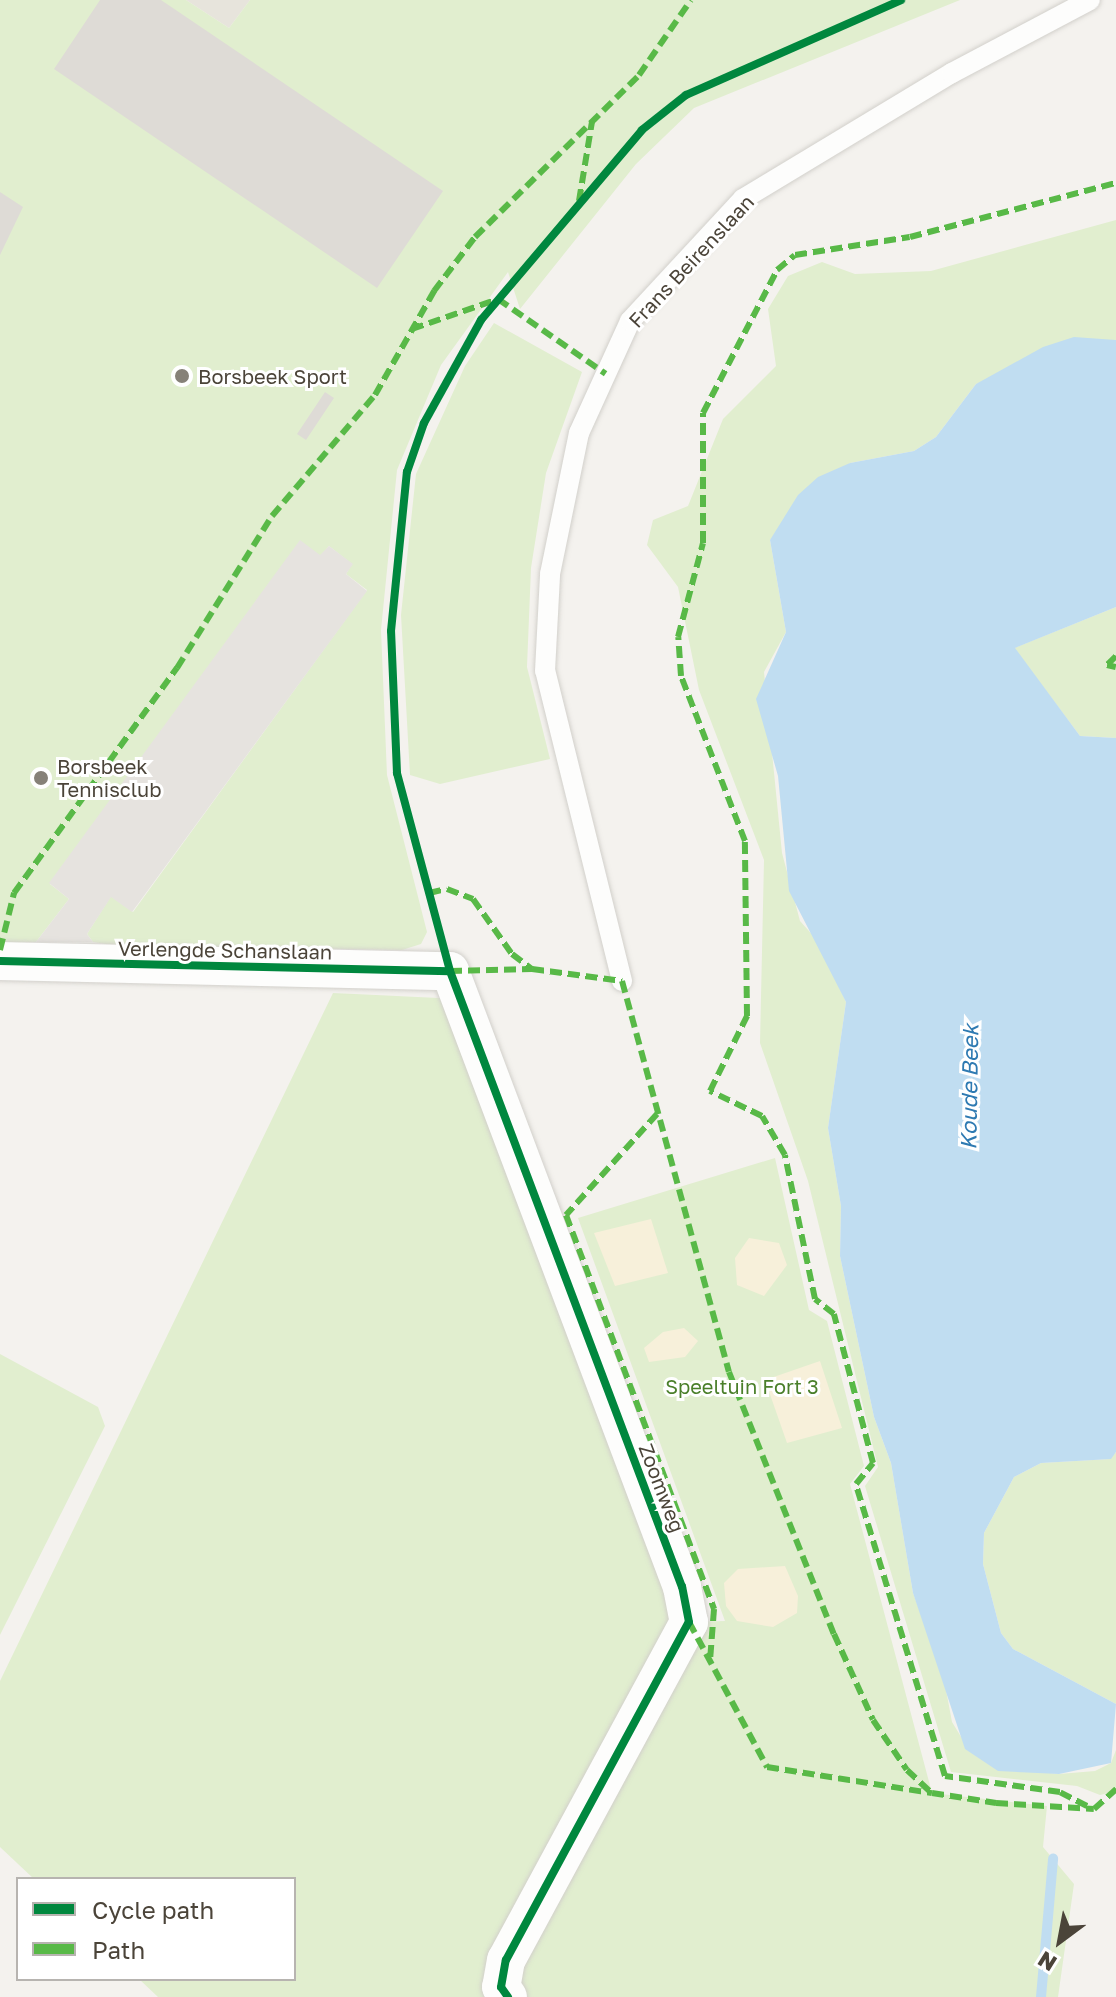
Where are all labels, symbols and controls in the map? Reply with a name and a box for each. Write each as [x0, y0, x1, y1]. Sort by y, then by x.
street label: Frans Beirenslaan [623, 190, 759, 332]
place label: Borsbeek Sport [198, 364, 347, 388]
marker: Borsbeek Sport [173, 367, 191, 385]
place label: Borsbeek Tennisclub [57, 754, 161, 801]
marker: Borsbeek Tennisclub [32, 769, 50, 787]
street label: Verlengde Schanslaan [118, 936, 332, 964]
water label: Koude Beek [955, 1024, 983, 1150]
park label: Speeltuin Fort 3 [665, 1374, 819, 1398]
street label: Zoomweg [634, 1440, 690, 1536]
legend [16, 1877, 296, 1981]
text: Cycle path [92, 1895, 214, 1924]
north arrow [1020, 1901, 1100, 1981]
text: Path [92, 1935, 145, 1964]
text: N [1033, 1946, 1061, 1978]

